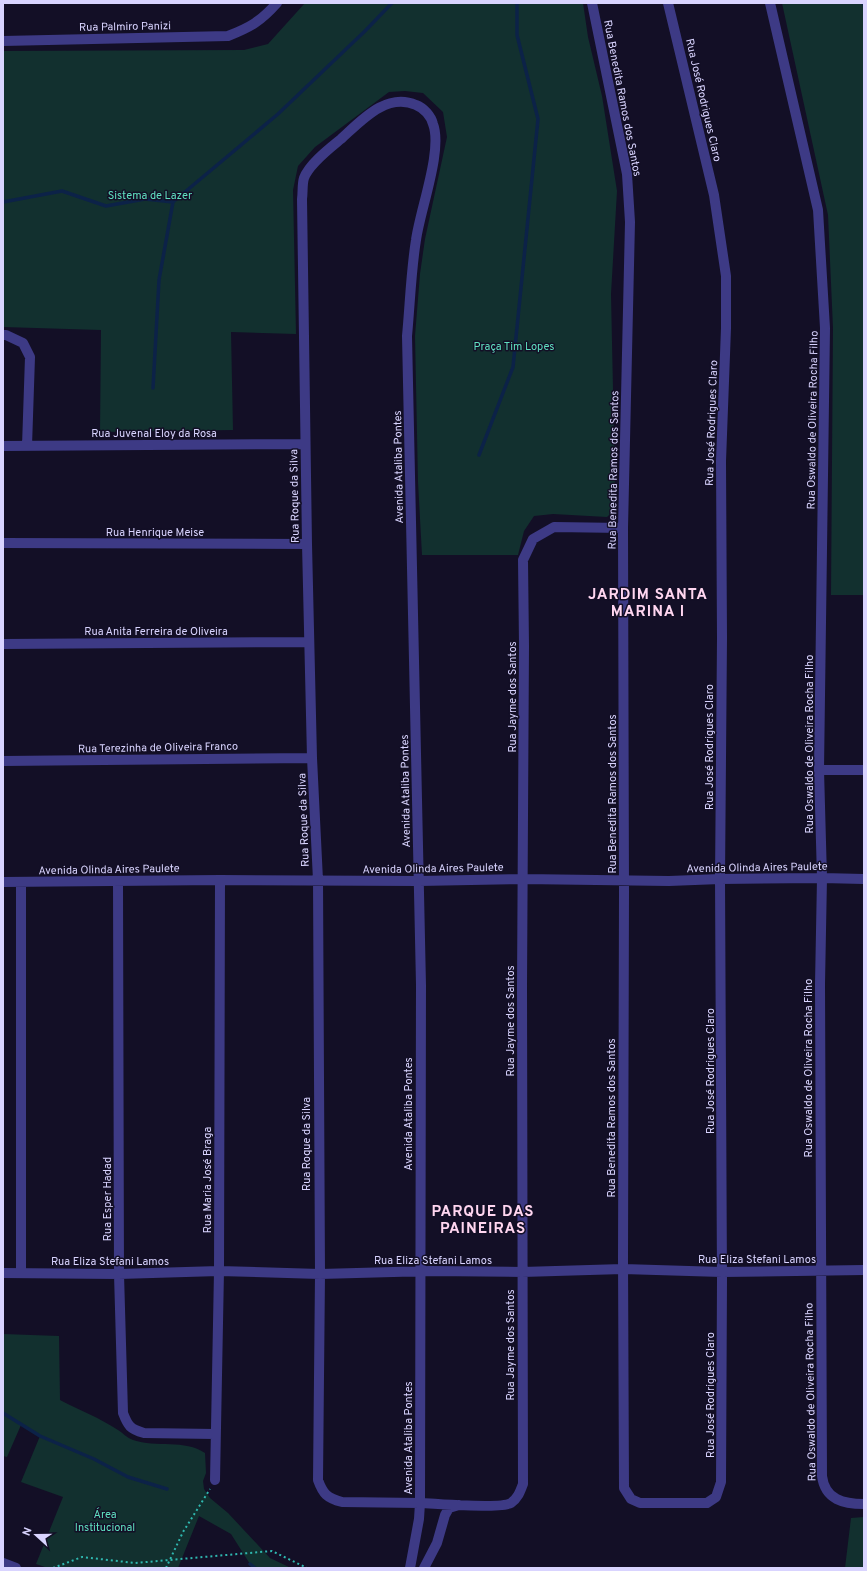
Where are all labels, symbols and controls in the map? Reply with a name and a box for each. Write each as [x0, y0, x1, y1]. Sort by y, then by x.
street label: Rua Palmiro Panizi [79, 19, 171, 35]
street label: Rua Benedita Ramos dos Santos [600, 19, 644, 178]
street label: Rua José Rodrigues Claro [682, 37, 724, 163]
park label: Sistema de Lazer [108, 189, 193, 203]
street label: Rua Oswaldo de Oliveira Rocha Filho [804, 330, 822, 510]
park label: Praça Tim Lopes [474, 340, 554, 354]
street label: Rua José Rodrigues Claro [703, 360, 721, 486]
street label: Rua Benedita Ramos dos Santos [606, 390, 622, 550]
street label: Avenida Ataliba Pontes [391, 410, 407, 524]
street label: Rua Juvenal Eloy da Rosa [91, 427, 217, 441]
street label: Rua Roque da Silva [287, 449, 303, 543]
street label: Rua Henrique Meise [106, 526, 204, 540]
district label: JARDIM SANTA MARINA I [588, 586, 708, 622]
street label: Rua Anita Ferreira de Oliveira [84, 625, 228, 639]
street label: Rua Jayme dos Santos [506, 641, 520, 753]
street label: Rua Oswaldo de Oliveira Rocha Filho [803, 655, 817, 833]
street label: Rua José Rodrigues Claro [703, 684, 717, 810]
street label: Rua Benedita Ramos dos Santos [606, 714, 620, 874]
street label: Avenida Ataliba Pontes [398, 734, 414, 848]
street label: Rua Terezinha de Oliveira Franco [78, 740, 238, 756]
street label: Rua Roque da Silva [295, 773, 313, 867]
street label: Avenida Olinda Aires Paulete [686, 860, 828, 876]
street label: Avenida Olinda Aires Paulete [362, 861, 504, 877]
street label: Avenida Olinda Aires Paulete [38, 862, 180, 878]
street label: Rua Jayme dos Santos [504, 965, 518, 1077]
street label: Rua Oswaldo de Oliveira Rocha Filho [802, 979, 816, 1157]
street label: Rua José Rodrigues Claro [704, 1008, 718, 1134]
street label: Rua Benedita Ramos dos Santos [605, 1038, 619, 1198]
street label: Avenida Ataliba Pontes [402, 1057, 416, 1171]
street label: Rua Roque da Silva [300, 1097, 314, 1191]
street label: Rua Maria José Braga [201, 1127, 215, 1233]
street label: Rua Esper Hadad [101, 1157, 115, 1241]
district label: PARQUE DAS PAINEIRAS [431, 1203, 535, 1239]
street label: Rua Eliza Stefani Lamos [698, 1253, 816, 1267]
street label: Rua Eliza Stefani Lamos [374, 1254, 492, 1268]
street label: Rua Eliza Stefani Lamos [51, 1255, 169, 1269]
street label: Rua Jayme dos Santos [504, 1289, 518, 1401]
street label: Rua Oswaldo de Oliveira Rocha Filho [802, 1302, 820, 1482]
street label: Rua José Rodrigues Claro [704, 1332, 718, 1458]
street label: Avenida Ataliba Pontes [402, 1381, 416, 1495]
park label: Área Institucional [75, 1507, 135, 1535]
north arrow [16, 1515, 56, 1555]
text: N [20, 1526, 36, 1538]

